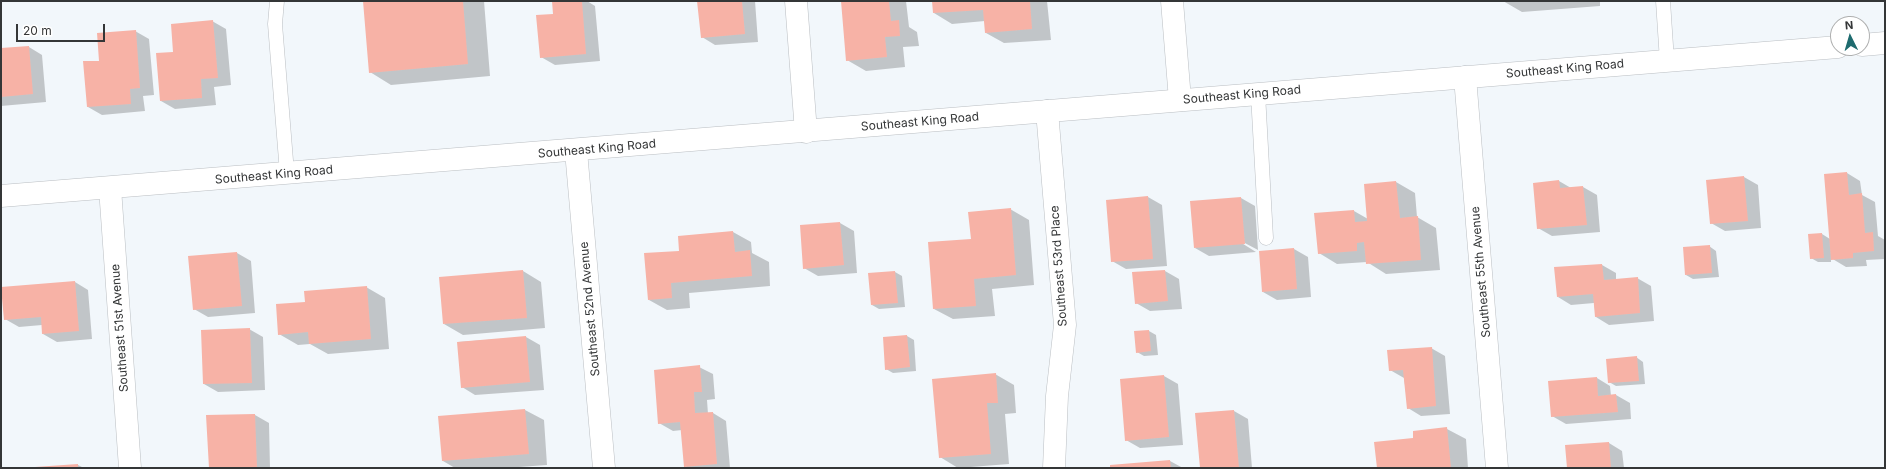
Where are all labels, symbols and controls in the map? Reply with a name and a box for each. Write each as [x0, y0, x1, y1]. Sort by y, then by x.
scale bar [18, 16, 107, 42]
north arrow [1830, 16, 1870, 56]
text: N [1844, 18, 1854, 32]
text: 20 m [23, 23, 52, 38]
street label: Southeast King Road [1505, 57, 1625, 81]
street label: Southeast King Road [1182, 83, 1302, 107]
street label: Southeast King Road [860, 110, 980, 134]
street label: Southeast King Road [537, 137, 657, 161]
street label: Southeast King Road [214, 163, 334, 187]
street label: Southeast 53rd Place [1048, 205, 1070, 327]
street label: Southeast 55th Avenue [1468, 206, 1494, 338]
street label: Southeast 52nd Avenue [577, 241, 603, 377]
street label: Southeast 51st Avenue [108, 263, 132, 393]

